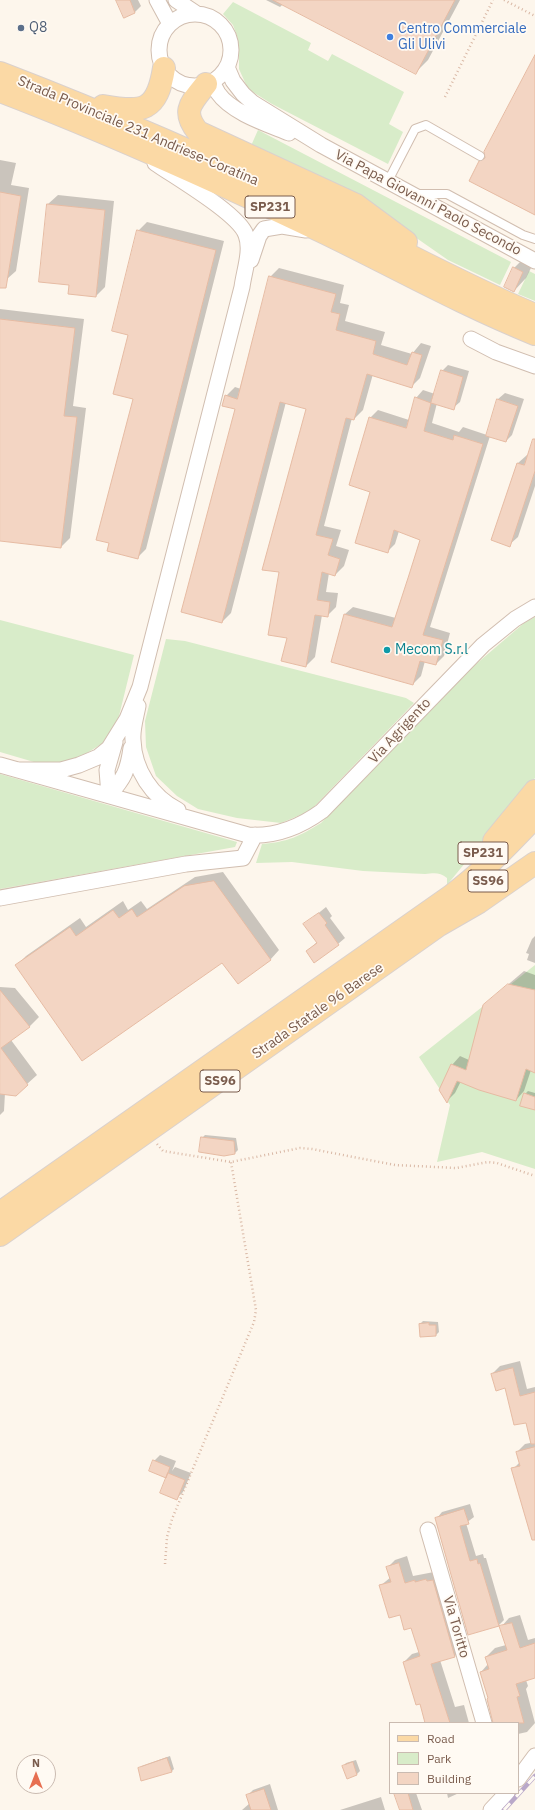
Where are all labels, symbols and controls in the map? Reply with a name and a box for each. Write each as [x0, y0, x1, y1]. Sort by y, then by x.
place label: Q8 [29, 20, 47, 36]
place label: Centro Commerciale Gli Ulivi [398, 21, 527, 54]
marker: Q8 [16, 23, 26, 33]
marker: Centro Commerciale Gli Ulivi [385, 32, 395, 42]
street label: Strada Provinciale 231 Andriese-Coratina [15, 72, 261, 190]
street label: Via Papa Giovanni Paolo Secondo [332, 147, 524, 259]
road number: SP231 [245, 196, 295, 218]
place label: Mecom S.r.l [395, 642, 468, 658]
marker: Mecom S.r.l [382, 645, 392, 655]
street label: Via Agrigento [365, 695, 435, 767]
road number: SP231 [458, 842, 508, 864]
road number: SS96 [468, 870, 508, 892]
street label: Strada Statale 96 Barese [249, 959, 387, 1063]
road number: SS96 [200, 1070, 240, 1092]
street label: Via Toritto [439, 1594, 473, 1660]
legend [389, 1722, 519, 1794]
text: Road [427, 1731, 455, 1746]
text: Park [427, 1751, 451, 1766]
north arrow [16, 1754, 56, 1794]
text: N [32, 1756, 40, 1770]
text: Building [427, 1771, 471, 1786]

